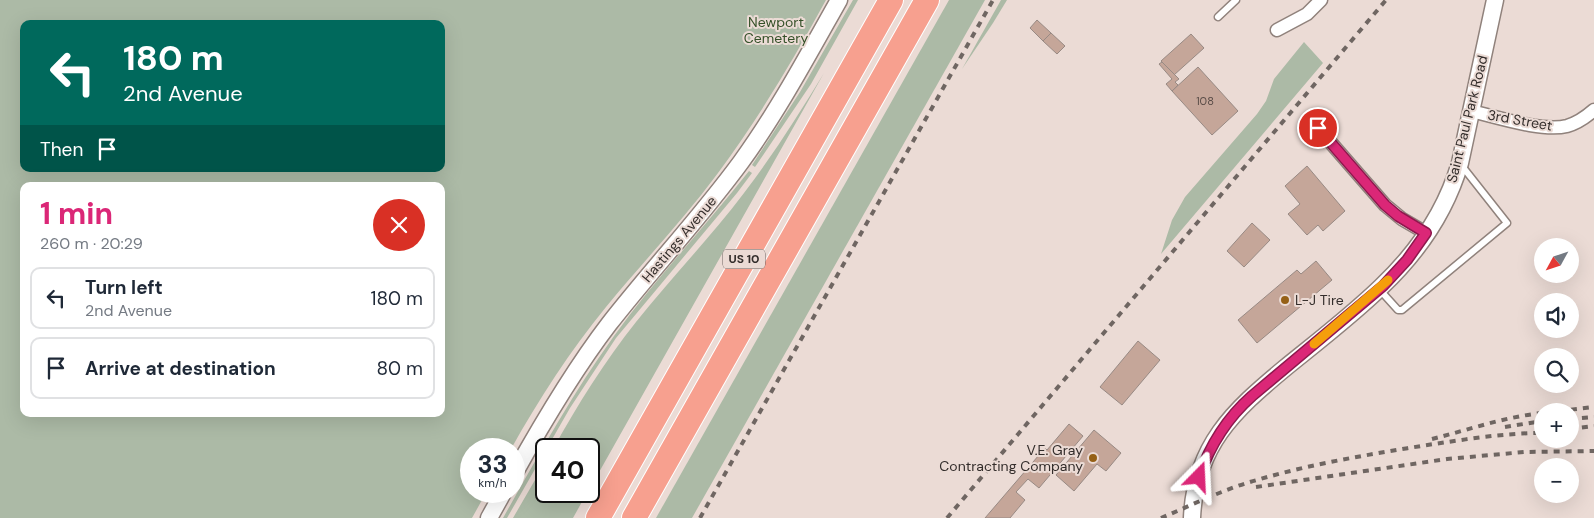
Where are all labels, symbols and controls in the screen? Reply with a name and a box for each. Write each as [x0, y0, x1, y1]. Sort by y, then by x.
park label: Newport Cemetery [744, 13, 808, 47]
text: 180 m [123, 35, 224, 81]
icon: left [40, 40, 105, 105]
street label: Saint Paul Park Road [1442, 53, 1492, 185]
text: 2nd Avenue [123, 79, 243, 108]
house number: 108 [1196, 94, 1214, 108]
street label: 3rd Street [1486, 105, 1554, 135]
pin [1297, 107, 1339, 149]
icon: arrive [1304, 114, 1332, 142]
icon: arrive [93, 135, 121, 163]
text: Then [40, 137, 83, 162]
street label: Hastings Avenue [638, 192, 720, 286]
text: 1 min [40, 194, 113, 233]
button: close [373, 199, 425, 251]
text: 260 m · 20:29 [40, 233, 143, 254]
north arrow [1534, 238, 1579, 282]
map controls [1534, 238, 1579, 503]
road number: US 10 [723, 250, 765, 268]
text: Turn left [85, 275, 163, 300]
icon: left [42, 284, 70, 312]
text: 180 m [371, 286, 423, 311]
place label: L-J Tire [1295, 291, 1344, 309]
button: sound [1534, 293, 1579, 338]
marker: L-J Tire [1279, 294, 1291, 306]
text: 2nd Avenue [85, 300, 172, 321]
button: search [1534, 348, 1579, 393]
icon: arrive [42, 354, 70, 382]
text: Arrive at destination [85, 356, 276, 381]
text: 80 m [376, 356, 423, 381]
button: + [1534, 403, 1579, 448]
speed limit sign: 40 [535, 438, 600, 503]
place label: V.E. Gray Contracting Company [939, 441, 1083, 475]
text: 33 [477, 448, 508, 481]
position arrow [1172, 450, 1224, 502]
marker: V.E. Gray Contracting Company [1087, 452, 1099, 464]
button: − [1534, 458, 1579, 503]
text: km/h [478, 475, 507, 491]

